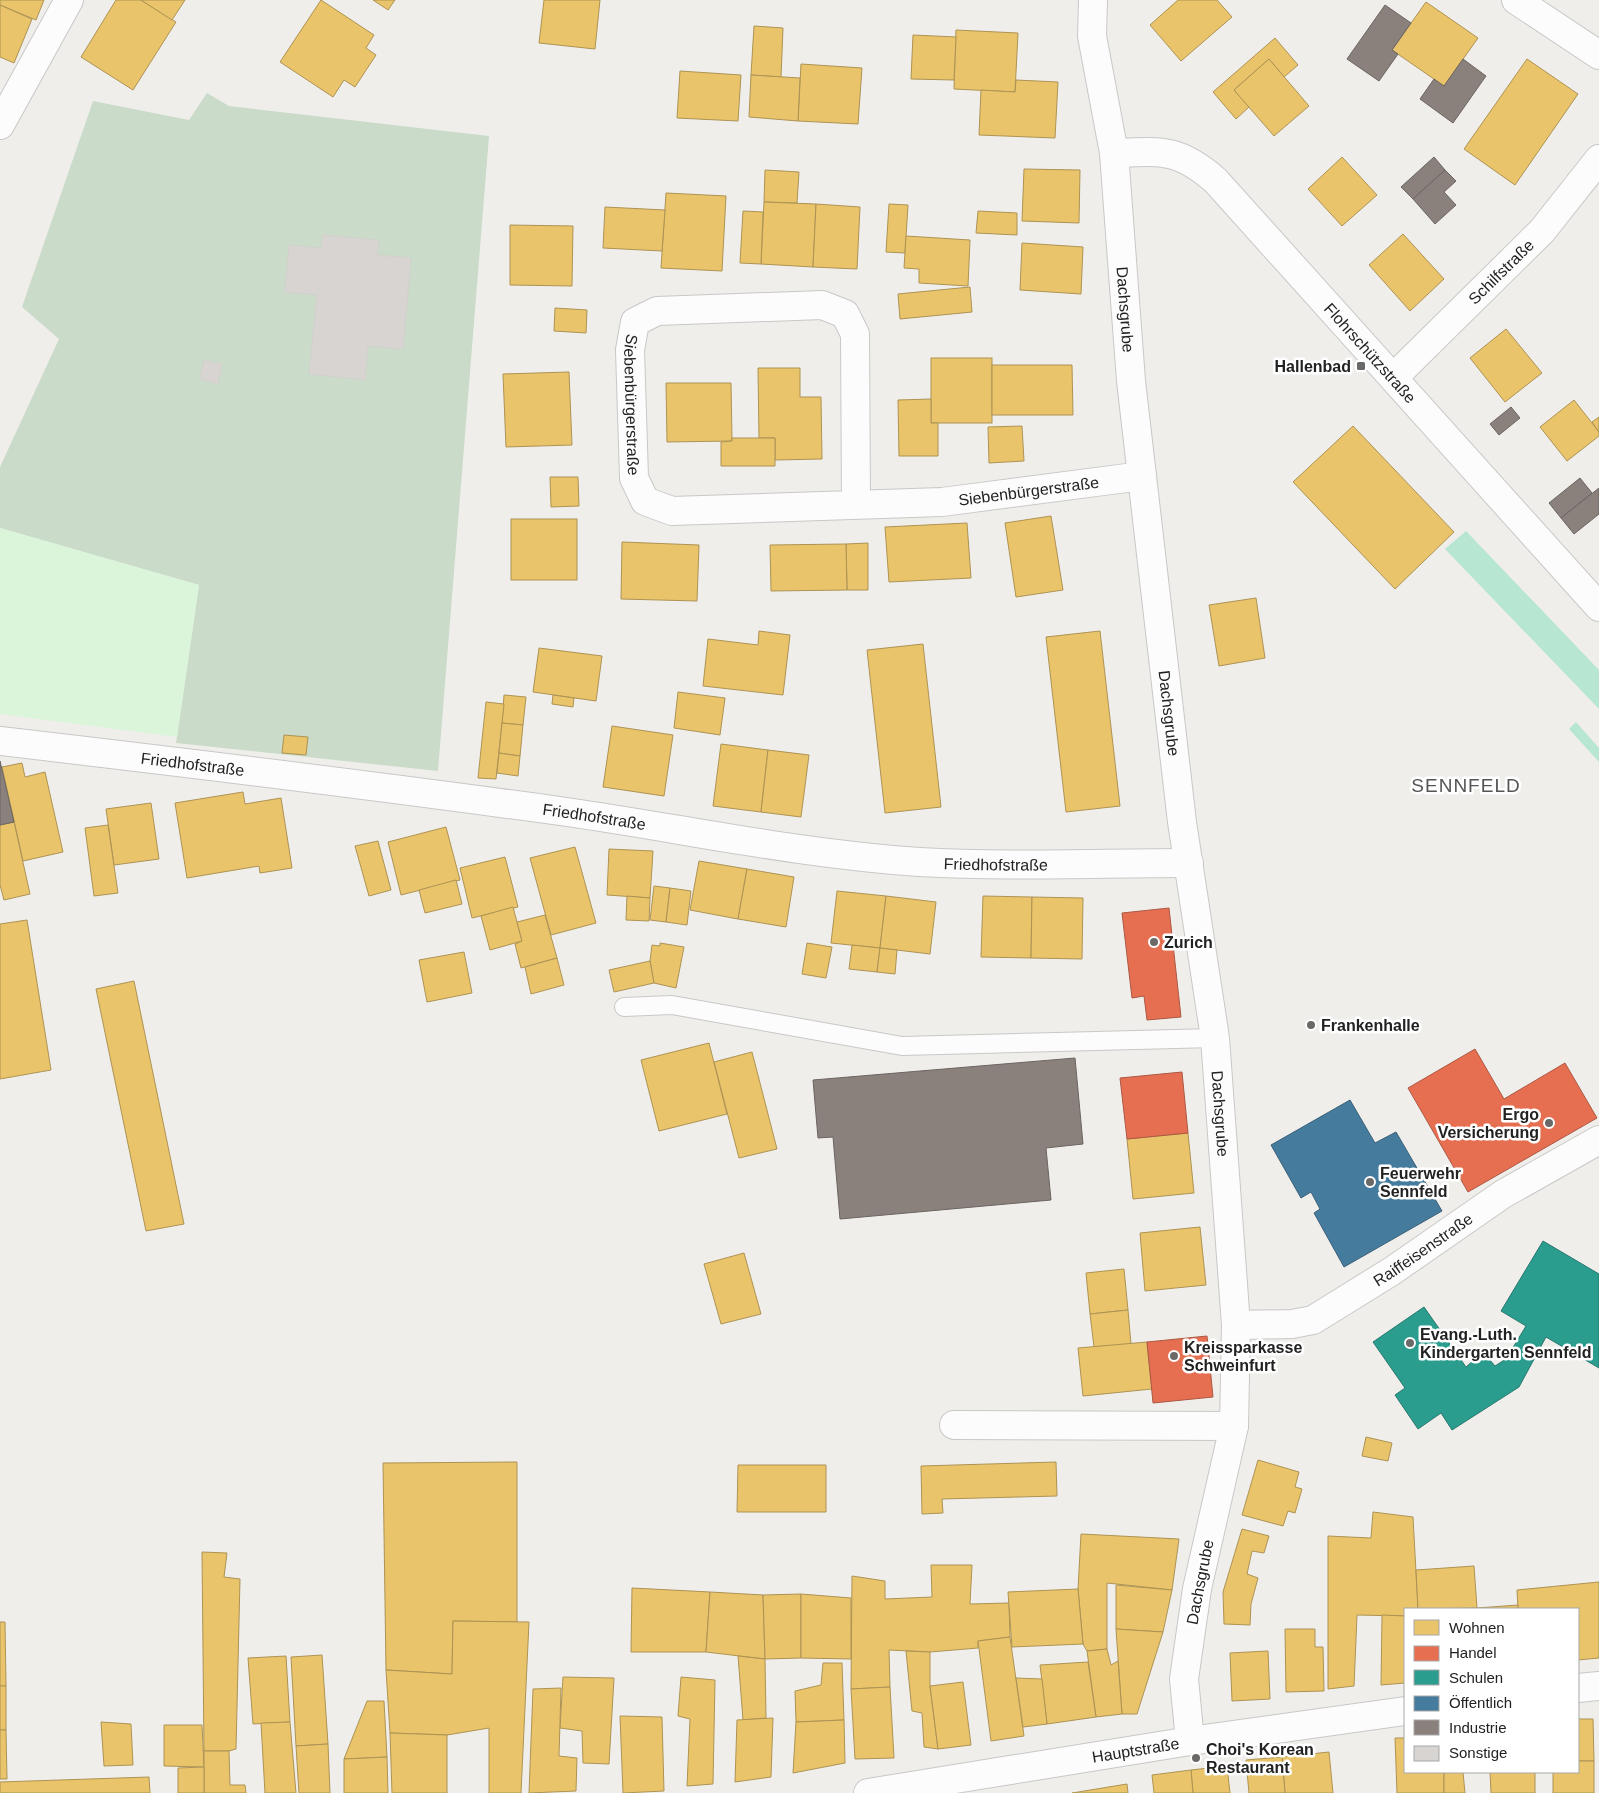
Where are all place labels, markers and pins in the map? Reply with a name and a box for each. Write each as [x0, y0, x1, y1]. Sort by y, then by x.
place label: Hallenbad [1275, 358, 1351, 375]
marker: Hallenbad [1355, 360, 1367, 372]
place label: Zurich [1164, 934, 1213, 951]
marker: Zurich [1148, 936, 1160, 948]
place label: Frankenhalle [1321, 1017, 1420, 1034]
marker: Frankenhalle [1305, 1019, 1317, 1031]
place label: Ergo Versicherung [1438, 1106, 1539, 1141]
marker: Ergo Versicherung [1543, 1117, 1555, 1129]
place label: Feuerwehr Sennfeld [1380, 1165, 1461, 1200]
marker: Feuerwehr Sennfeld [1364, 1176, 1376, 1188]
place label: Evang.-Luth. Kindergarten Sennfeld [1420, 1326, 1592, 1361]
marker: Evang.-Luth. Kindergarten Sennfeld [1404, 1337, 1416, 1349]
place label: Kreissparkasse Schweinfurt [1184, 1339, 1302, 1374]
marker: Kreissparkasse Schweinfurt [1168, 1350, 1180, 1362]
place label: Choi's Korean Restaurant [1206, 1741, 1314, 1776]
marker: Choi's Korean Restaurant [1190, 1752, 1202, 1764]

